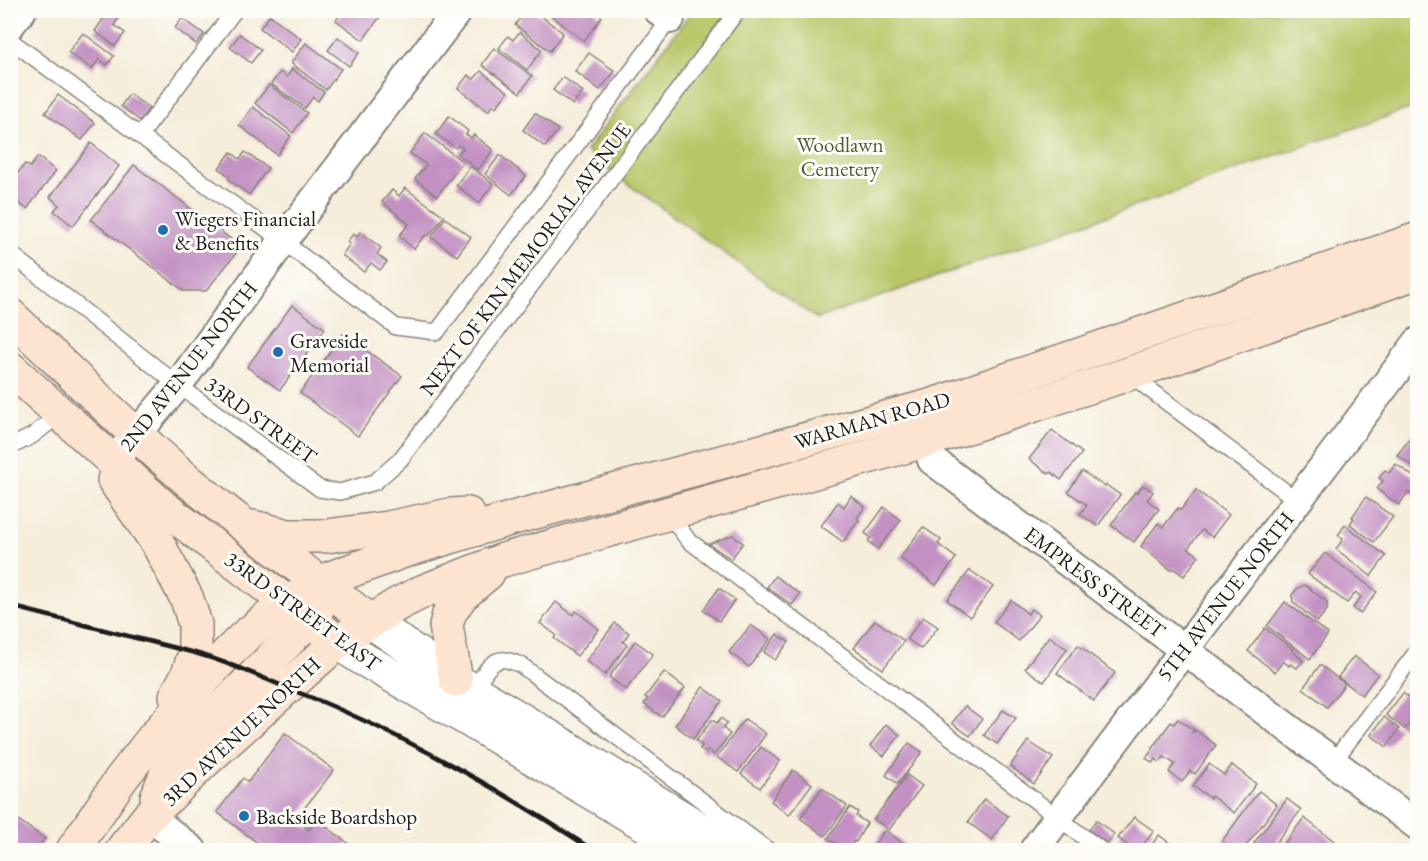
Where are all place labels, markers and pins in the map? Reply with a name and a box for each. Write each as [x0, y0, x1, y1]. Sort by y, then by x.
place label: Wiegers Financial & Benefits [175, 205, 316, 256]
marker: Wiegers Financial & Benefits [156, 223, 170, 237]
place label: Graveside Memorial [290, 327, 369, 378]
marker: Graveside Memorial [271, 345, 285, 359]
place label: Backside Boardshop [256, 803, 417, 830]
marker: Backside Boardshop [237, 809, 251, 823]

